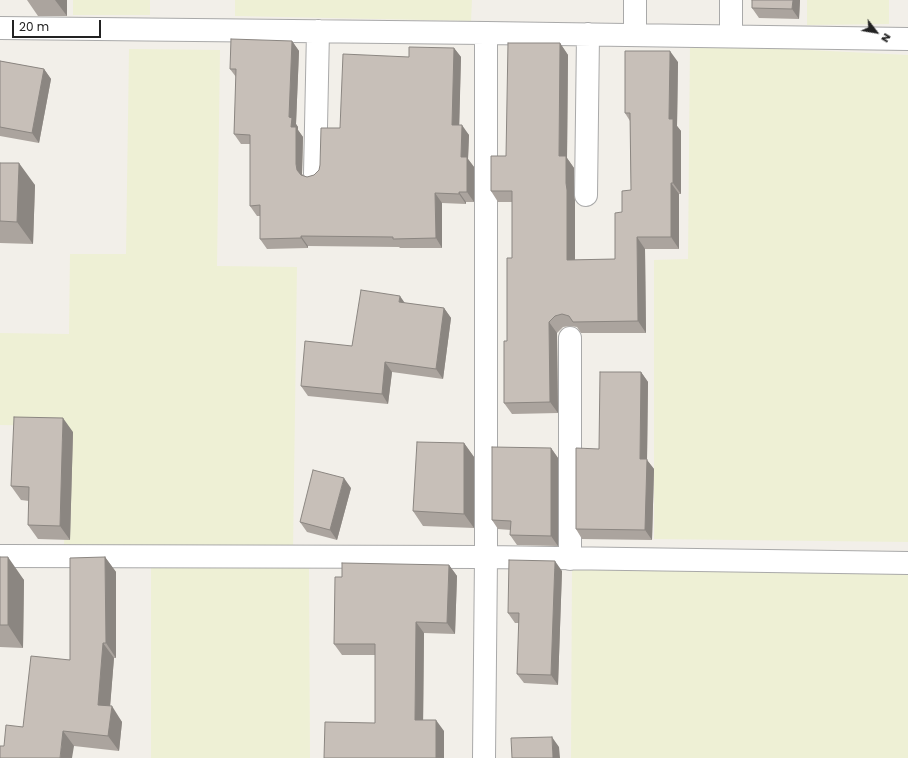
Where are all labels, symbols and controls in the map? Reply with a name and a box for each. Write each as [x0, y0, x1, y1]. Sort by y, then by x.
scale bar [14, 12, 103, 38]
north arrow [856, 12, 896, 52]
text: 20 m [19, 18, 49, 35]
text: N [877, 31, 895, 46]

